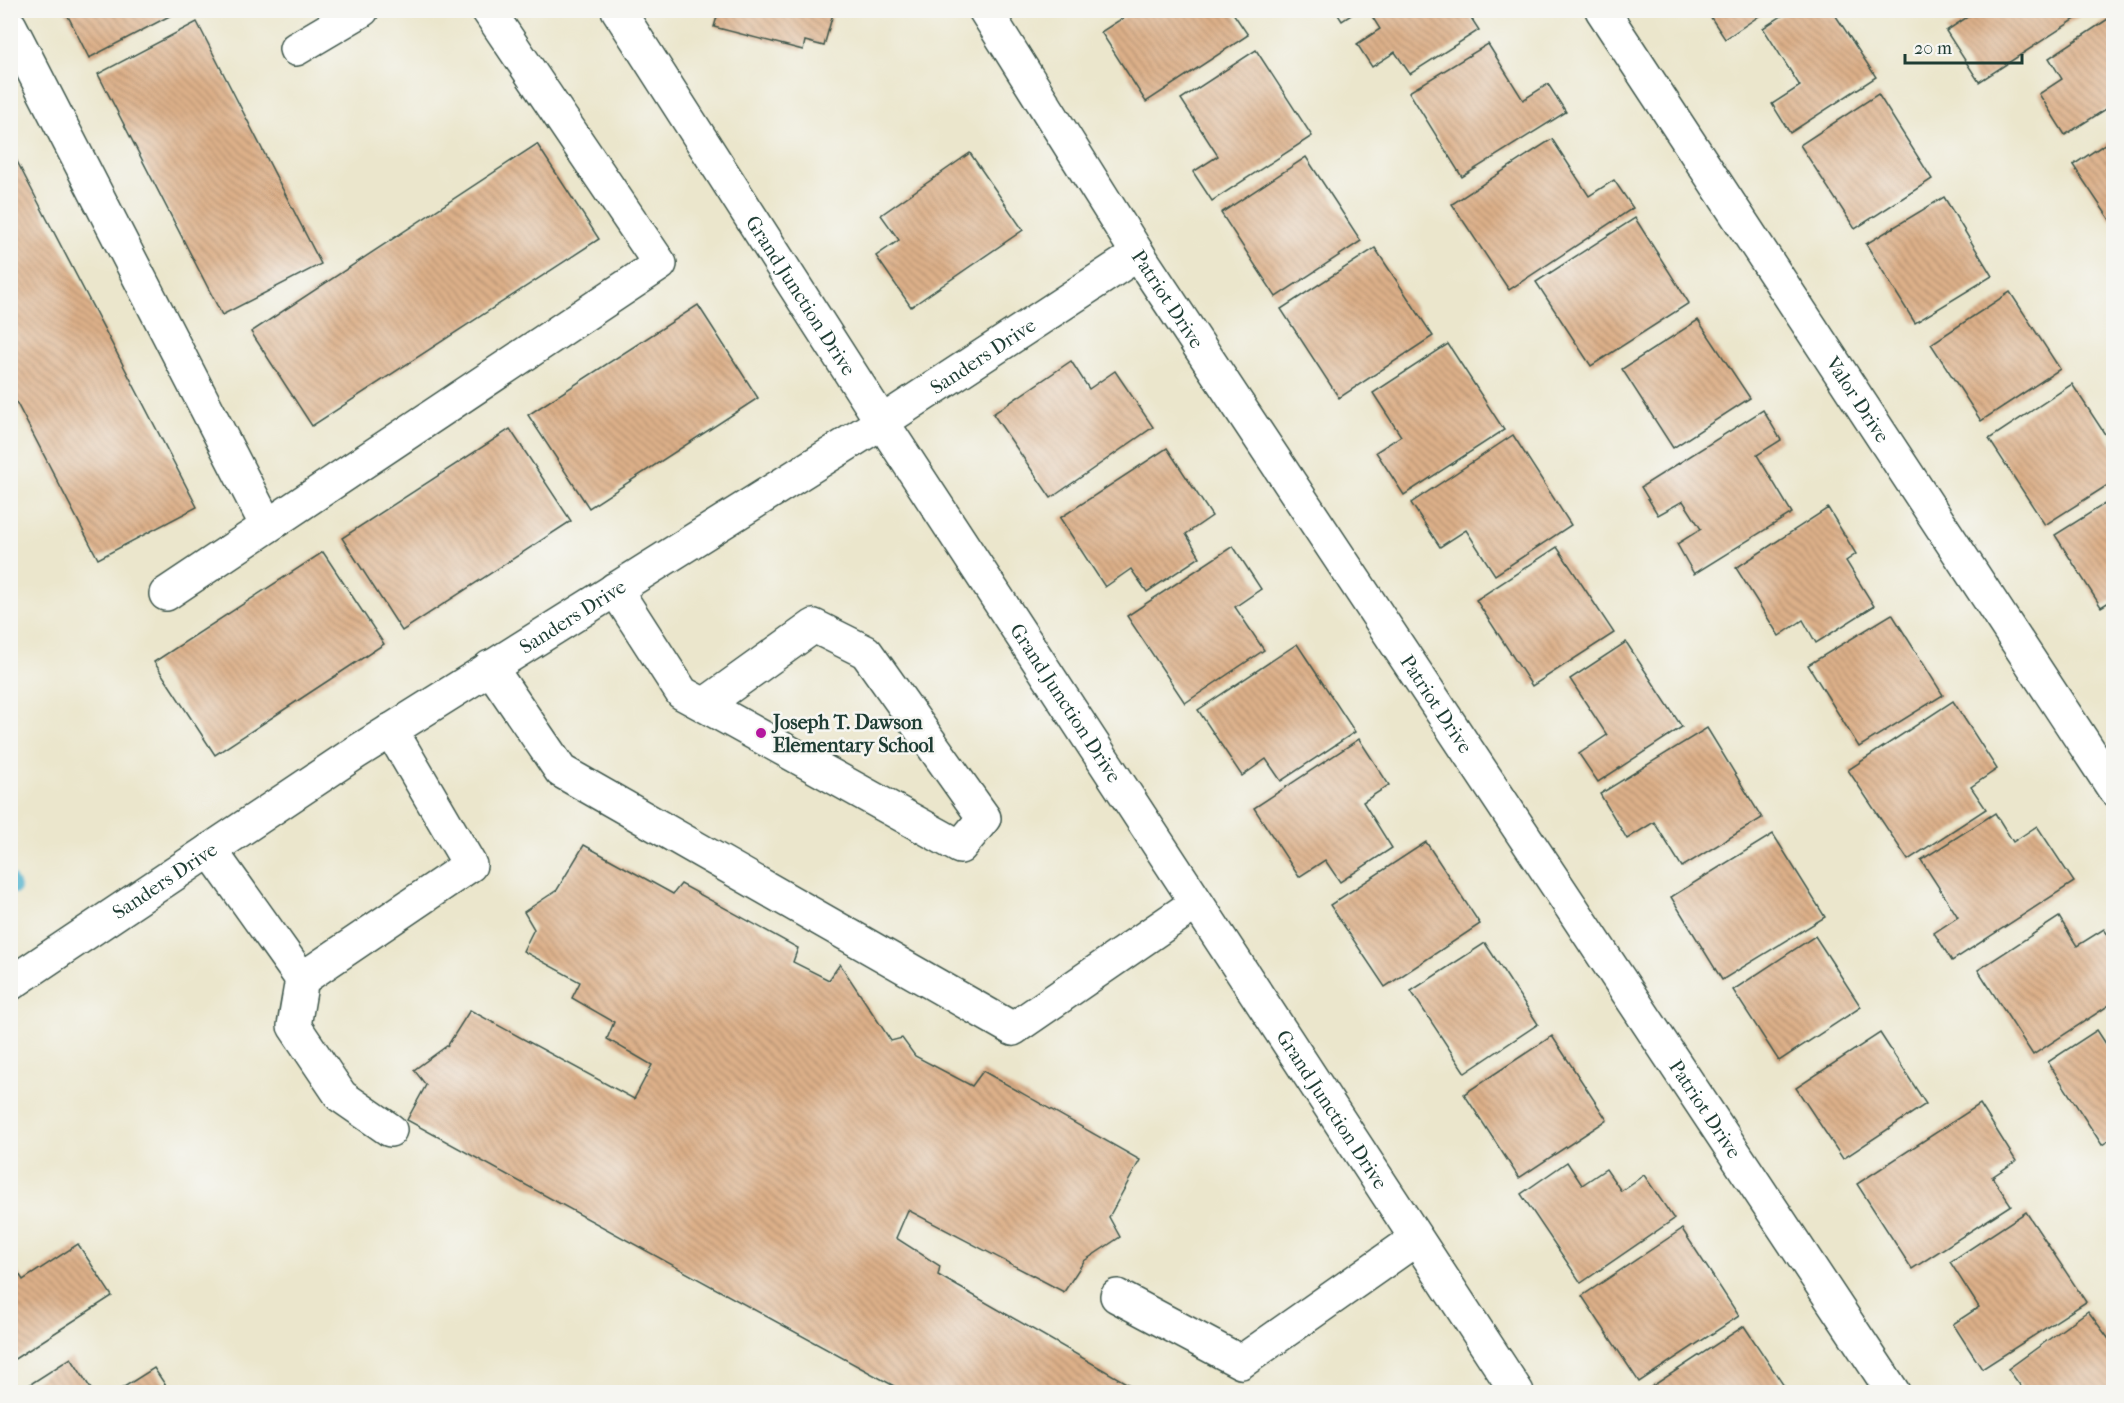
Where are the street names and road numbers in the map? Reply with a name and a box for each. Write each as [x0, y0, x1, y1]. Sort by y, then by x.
street label: Grand Junction Drive [741, 211, 861, 380]
street label: Patriot Drive [1127, 246, 1209, 352]
street label: Sanders Drive [926, 313, 1040, 399]
street label: Valor Drive [1821, 351, 1895, 447]
street label: Sanders Drive [515, 574, 630, 658]
street label: Grand Junction Drive [1005, 619, 1126, 787]
street label: Patriot Drive [1396, 651, 1477, 757]
street label: Sanders Drive [108, 837, 221, 924]
street label: Grand Junction Drive [1272, 1026, 1392, 1193]
street label: Patriot Drive [1664, 1056, 1746, 1162]

